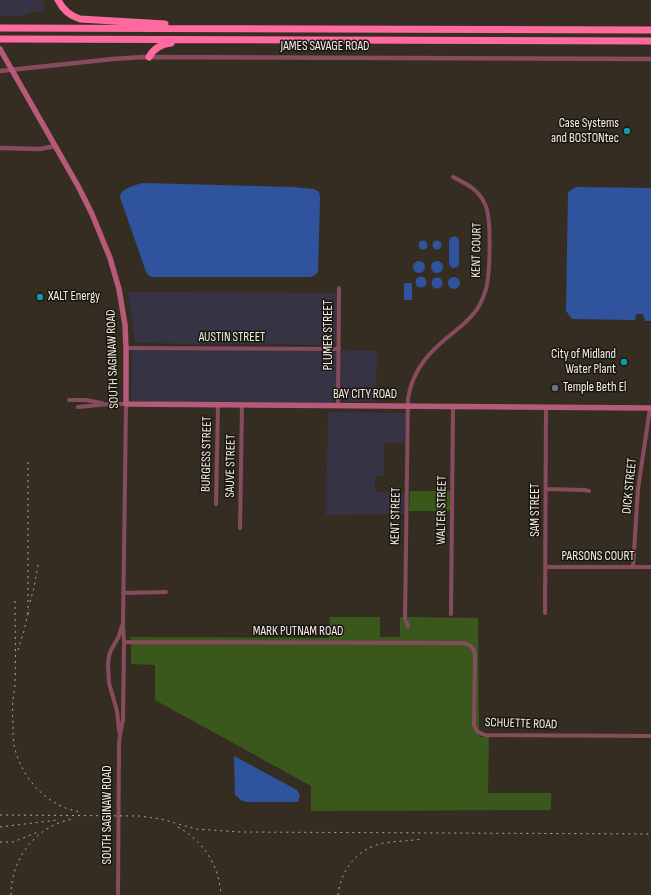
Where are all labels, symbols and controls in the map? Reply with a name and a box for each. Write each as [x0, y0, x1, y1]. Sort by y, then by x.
street label: JAMES SAVAGE ROAD [281, 39, 369, 55]
place label: Case Systems and BOSTONtec [551, 116, 619, 147]
marker: Case Systems and BOSTONtec [622, 126, 632, 136]
street label: KENT COURT [469, 222, 485, 278]
place label: XALT Energy [48, 289, 100, 305]
marker: XALT Energy [35, 292, 45, 302]
street label: PLUMER STREET [321, 300, 337, 370]
street label: SOUTH SAGINAW ROAD [103, 309, 123, 409]
street label: AUSTIN STREET [199, 330, 265, 346]
place label: City of Midland Water Plant [551, 347, 616, 378]
marker: City of Midland Water Plant [619, 357, 629, 367]
place label: Temple Beth El [563, 380, 626, 396]
marker: Temple Beth El [550, 383, 560, 393]
street label: BAY CITY ROAD [333, 387, 397, 403]
street label: BURGESS STREET [199, 416, 215, 492]
street label: SAUVE STREET [223, 434, 239, 498]
street label: DICK STREET [619, 457, 641, 515]
street label: WALTER STREET [434, 475, 450, 545]
street label: SAM STREET [528, 483, 544, 537]
street label: KENT STREET [388, 487, 404, 545]
street label: PARSONS COURT [561, 549, 635, 565]
street label: MARK PUTNAM ROAD [253, 624, 343, 640]
street label: SCHUETTE ROAD [485, 715, 557, 733]
street label: SOUTH SAGINAW ROAD [100, 765, 116, 865]

